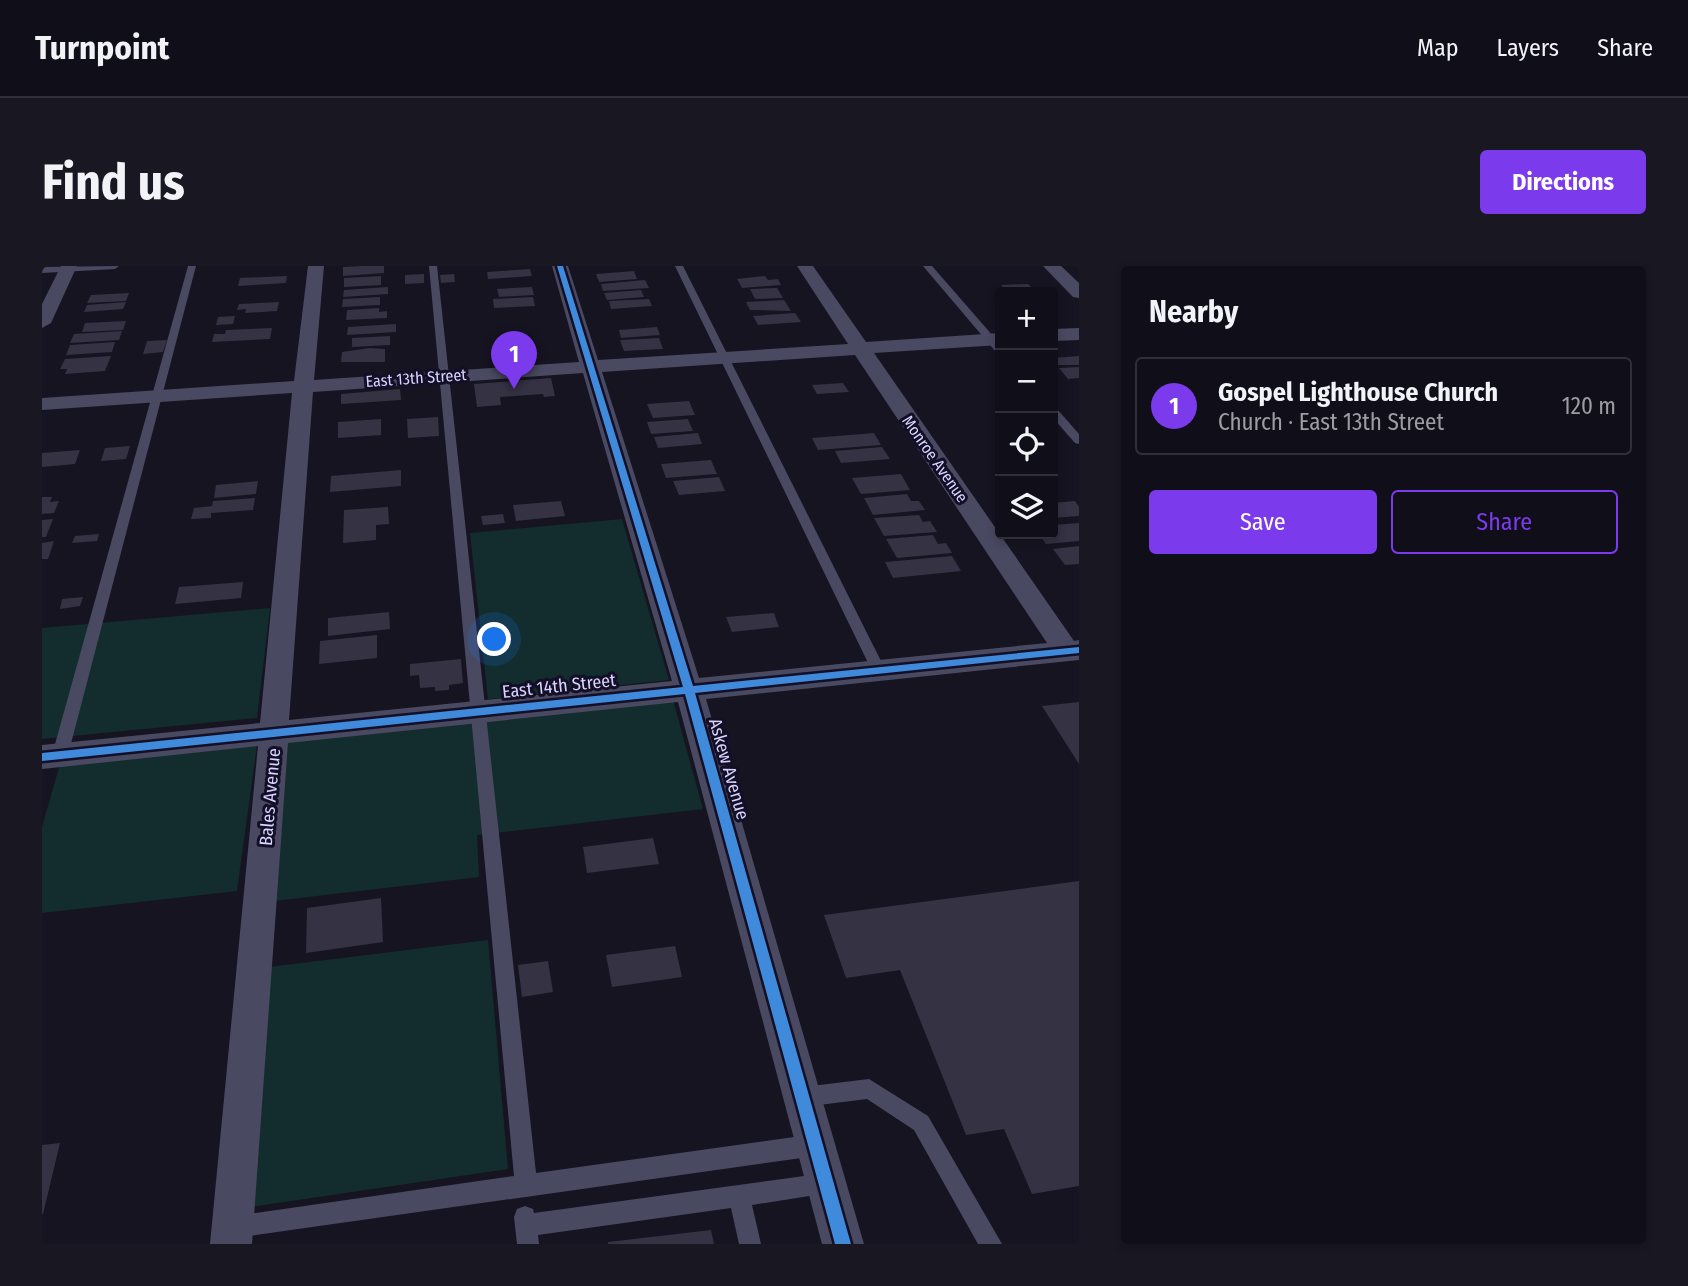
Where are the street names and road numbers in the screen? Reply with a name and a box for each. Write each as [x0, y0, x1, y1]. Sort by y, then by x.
street label: East 13th Street [365, 365, 468, 391]
street label: Monroe Avenue [898, 412, 972, 506]
street label: East 14th Street [501, 669, 617, 703]
street label: Askew Avenue [704, 716, 754, 822]
street label: Bales Avenue [255, 747, 285, 847]

